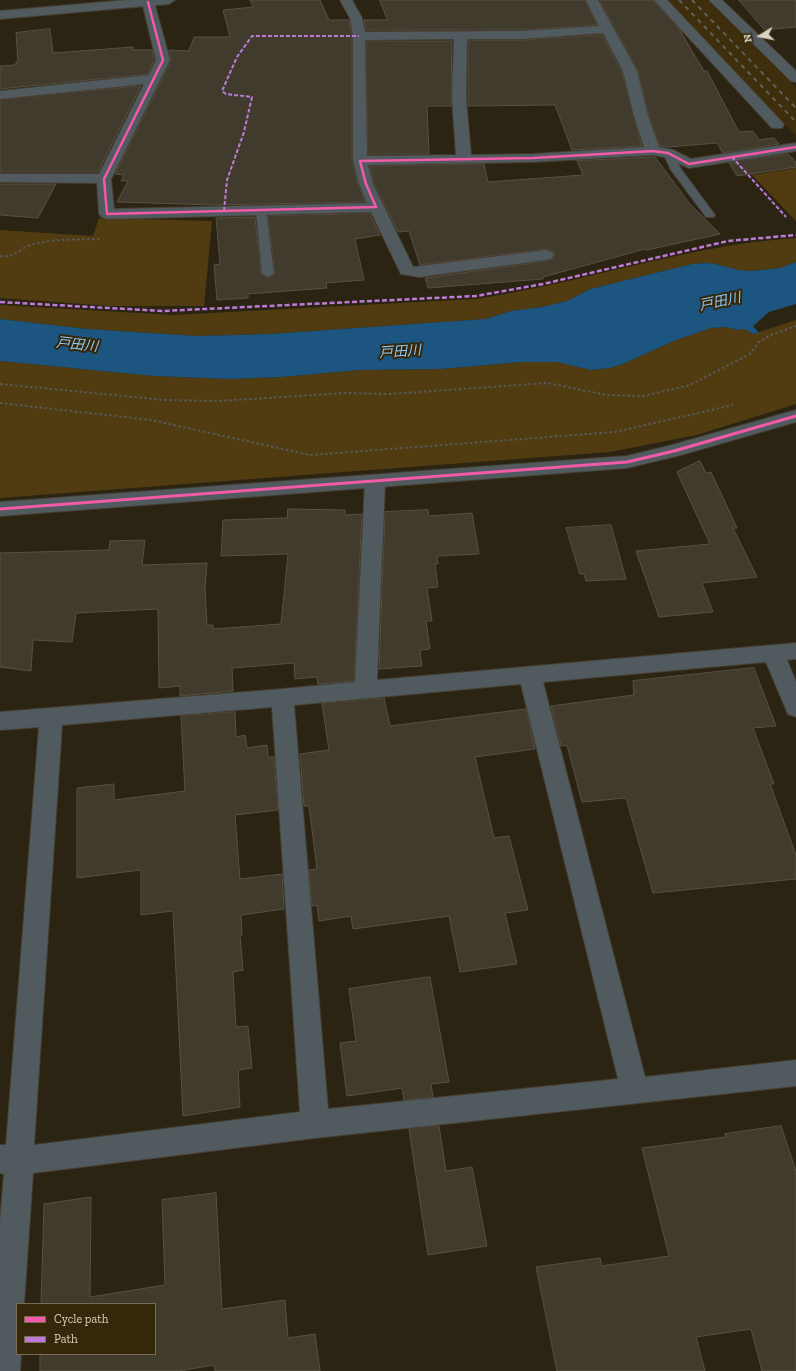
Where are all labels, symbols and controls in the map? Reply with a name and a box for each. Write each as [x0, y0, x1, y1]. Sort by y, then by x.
north arrow [740, 16, 780, 56]
text: N [741, 33, 755, 43]
water label: 戸田川 [698, 289, 742, 315]
water label: 戸田川 [55, 334, 99, 356]
water label: 戸田川 [378, 342, 422, 362]
legend [16, 1303, 156, 1355]
text: Cycle path [54, 1312, 108, 1326]
text: Path [54, 1332, 78, 1346]

